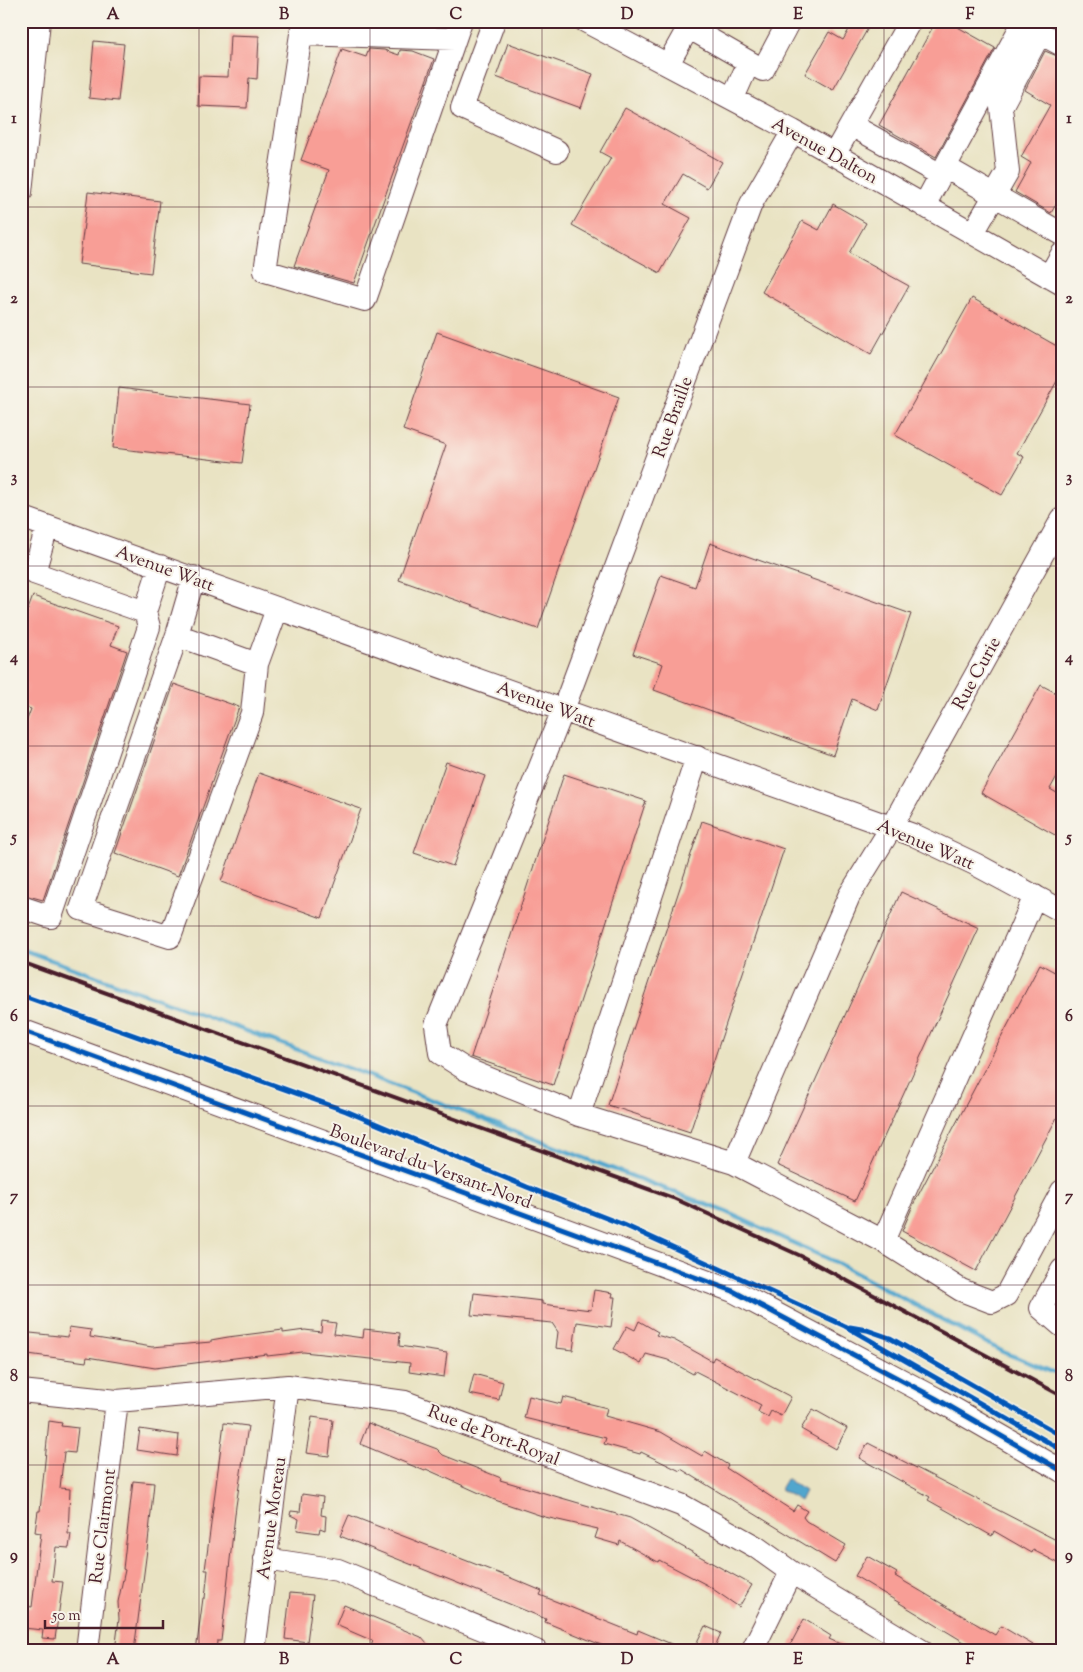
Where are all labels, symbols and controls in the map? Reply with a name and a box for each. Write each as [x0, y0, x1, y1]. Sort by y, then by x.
text: A [107, 4, 120, 27]
text: B [279, 4, 289, 27]
text: C [450, 4, 463, 27]
text: D [621, 4, 634, 27]
text: E [793, 4, 803, 27]
text: F [966, 4, 975, 27]
text: 1 [11, 108, 17, 131]
text: 1 [1066, 108, 1072, 131]
street label: Avenue Dalton [766, 112, 882, 192]
text: 2 [10, 288, 18, 311]
text: 2 [1065, 288, 1073, 311]
street label: Rue Braille [647, 373, 701, 462]
text: 3 [11, 467, 18, 490]
text: 3 [1066, 467, 1073, 490]
street label: Avenue Watt [111, 540, 217, 600]
street label: Rue Curie [947, 633, 1008, 715]
text: 4 [9, 647, 18, 670]
text: 4 [1064, 647, 1073, 670]
street label: Avenue Watt [492, 676, 598, 736]
street label: Avenue Watt [873, 814, 978, 878]
text: 5 [9, 827, 17, 850]
text: 5 [1064, 827, 1072, 850]
text: 6 [10, 1006, 18, 1029]
text: 6 [1065, 1006, 1073, 1029]
street label: Boulevard du Versant-Nord [326, 1119, 535, 1217]
text: 7 [10, 1186, 19, 1209]
text: 7 [1065, 1186, 1074, 1209]
text: 8 [10, 1366, 18, 1389]
text: 8 [1065, 1366, 1073, 1389]
street label: Rue de Port-Royal [424, 1400, 563, 1474]
street label: Avenue Moreau [252, 1455, 294, 1581]
street label: Rue Clairmont [84, 1467, 124, 1585]
text: 9 [10, 1545, 18, 1568]
text: 9 [1065, 1545, 1073, 1568]
scale bar [45, 1597, 162, 1629]
text: 50 m [51, 1606, 81, 1627]
text: A [107, 1649, 120, 1672]
text: B [279, 1649, 289, 1672]
text: C [450, 1649, 463, 1672]
text: D [621, 1649, 634, 1672]
text: E [793, 1649, 803, 1672]
text: F [966, 1649, 975, 1672]

